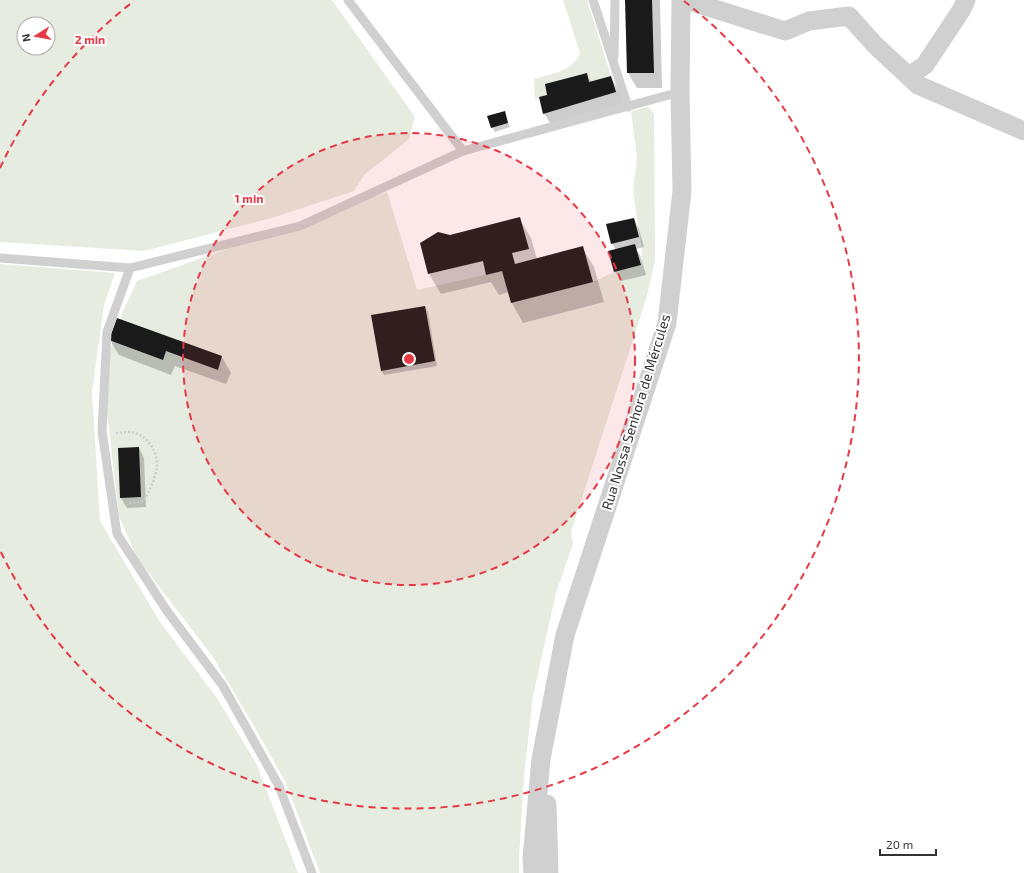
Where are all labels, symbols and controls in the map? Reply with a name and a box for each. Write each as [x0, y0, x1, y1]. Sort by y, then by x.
north arrow [16, 16, 56, 56]
text: 2 min [75, 32, 105, 46]
text: N [19, 33, 33, 43]
text: 1 min [235, 191, 263, 205]
street label: Rua Nossa Senhora de Mércules [598, 312, 673, 512]
centre of rings [402, 352, 416, 366]
scale bar [880, 831, 936, 857]
text: 20 m [886, 837, 913, 851]

